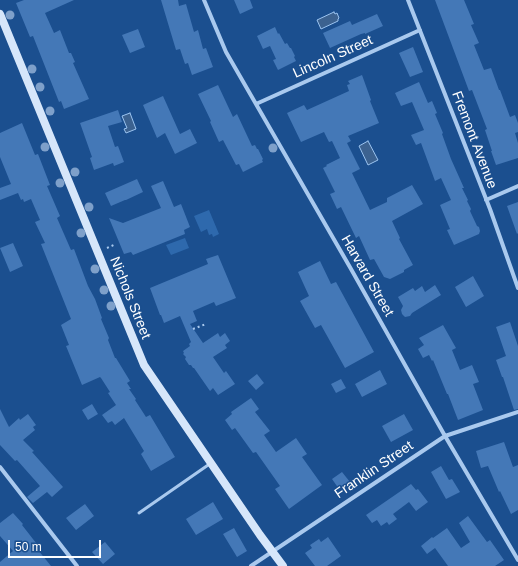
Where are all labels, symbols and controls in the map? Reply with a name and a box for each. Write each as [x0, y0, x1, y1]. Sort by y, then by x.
street label: Lincoln Street [290, 32, 376, 82]
street label: Fremont Avenue [448, 89, 500, 191]
street label: Harvard Street [337, 232, 397, 320]
street label: Nichols Street [106, 254, 154, 342]
street label: Franklin Street [332, 438, 416, 502]
scale bar [10, 532, 103, 558]
text: 50 m [15, 540, 42, 554]

